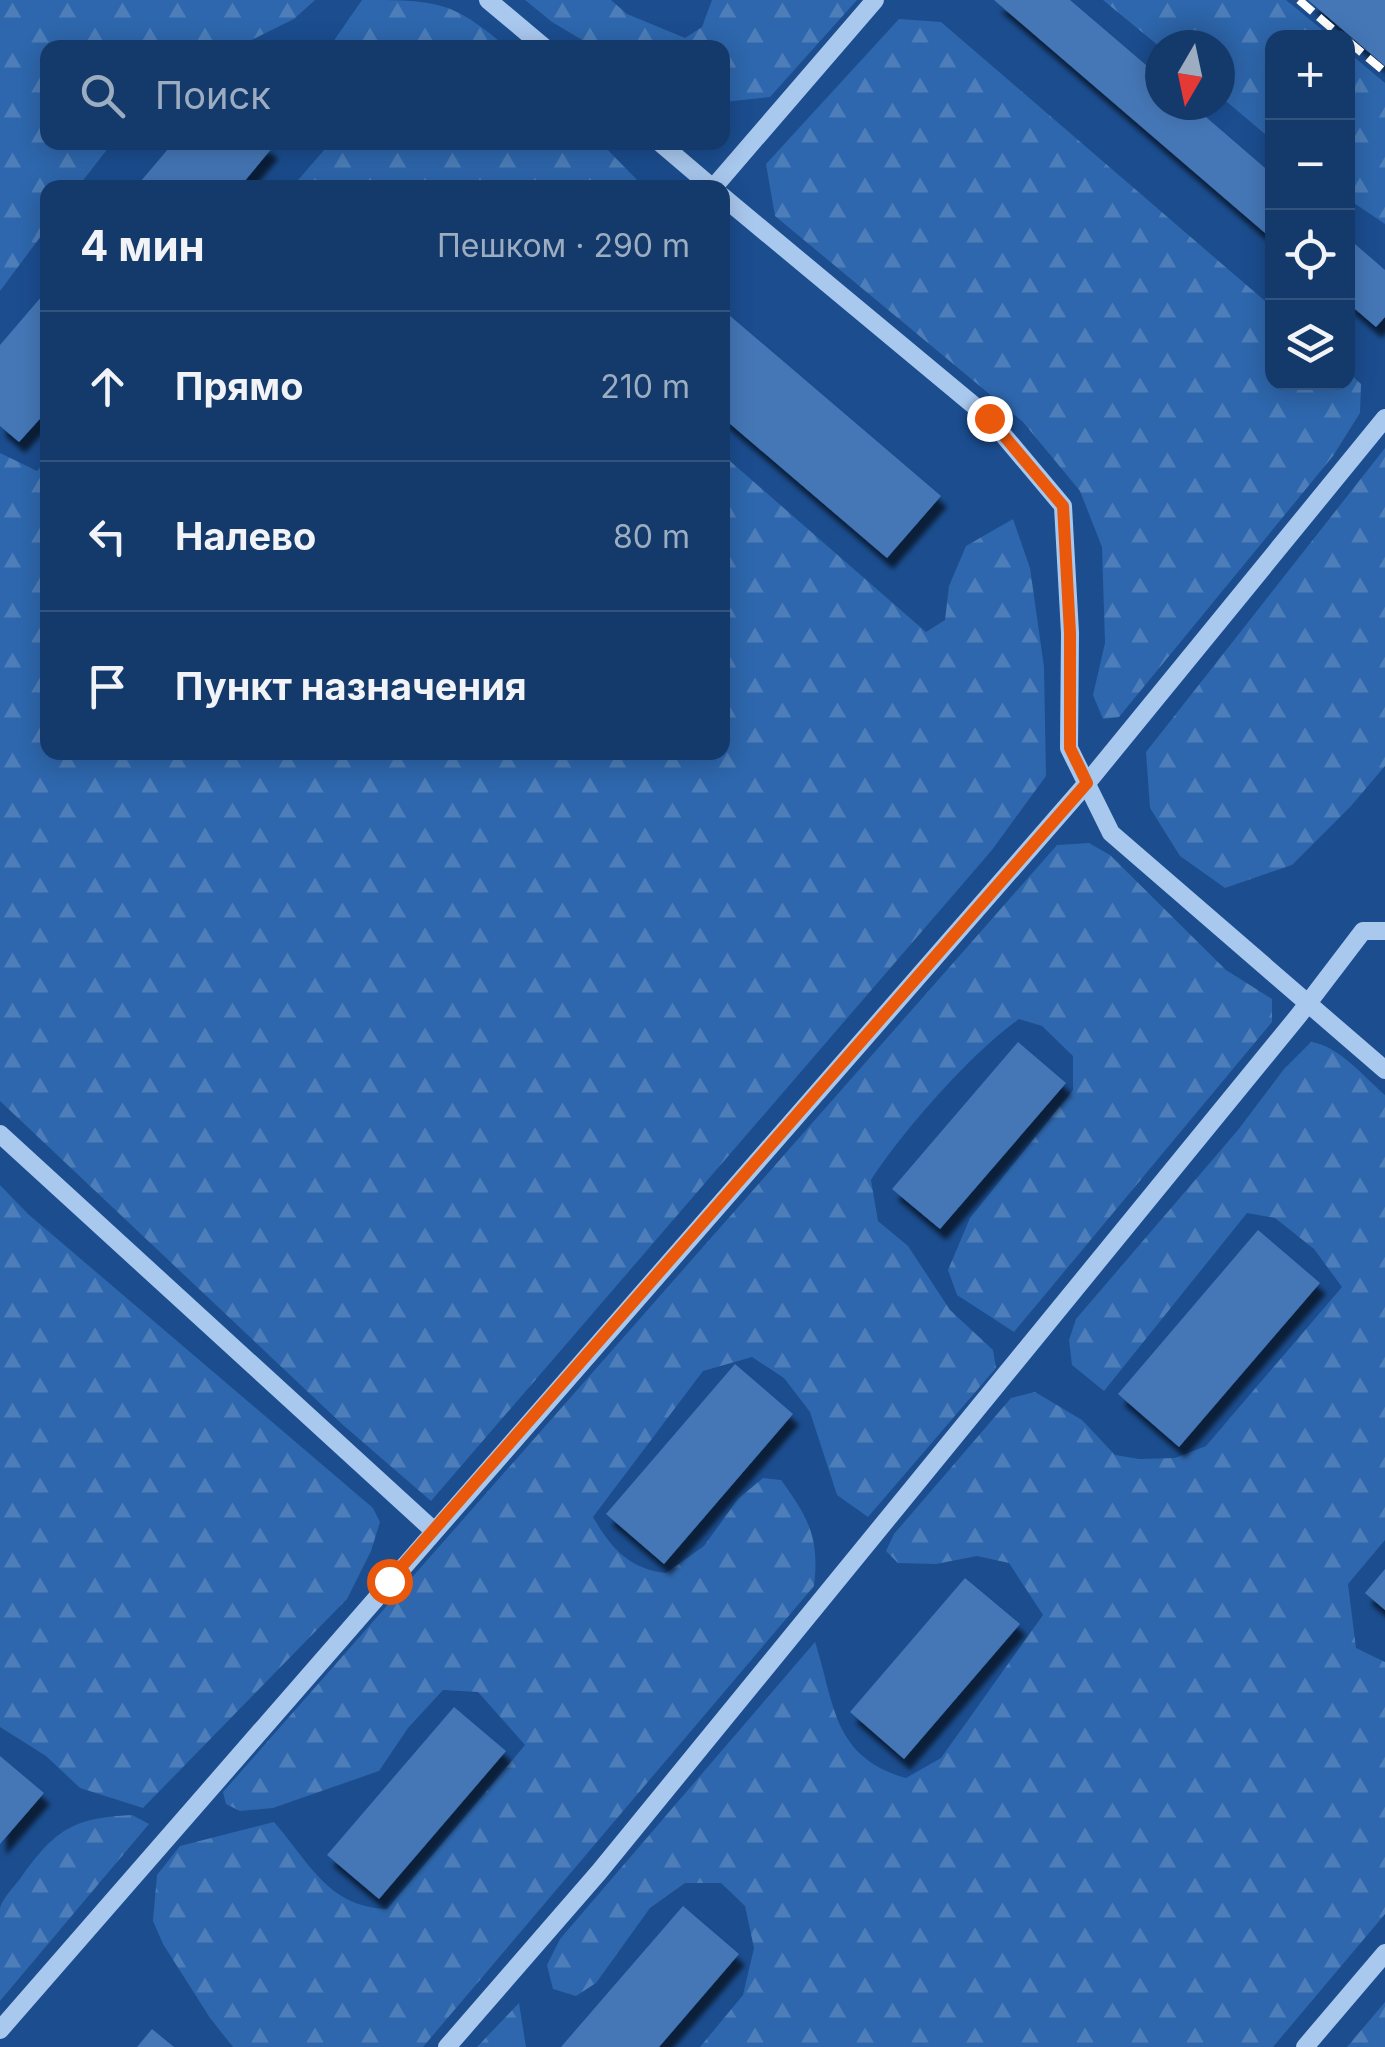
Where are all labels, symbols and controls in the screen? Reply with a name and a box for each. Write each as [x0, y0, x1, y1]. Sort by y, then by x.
north arrow [1145, 30, 1235, 120]
map controls [1265, 30, 1355, 390]
button: + [1265, 30, 1355, 120]
search box [40, 40, 730, 150]
icon: search [75, 68, 130, 123]
text: Поиск [155, 72, 271, 118]
button: − [1265, 120, 1355, 210]
button: locate [1265, 210, 1355, 300]
text: 4 мин [80, 220, 205, 271]
text: Пешком · 290 m [437, 226, 690, 265]
button: layers [1265, 300, 1355, 390]
icon: ahead [80, 359, 135, 414]
text: Прямо [175, 363, 303, 409]
text: 210 m [600, 367, 690, 406]
route end [967, 396, 1013, 442]
icon: left [80, 509, 135, 564]
text: Налево [175, 513, 316, 559]
text: 80 m [613, 517, 690, 556]
icon: arrive [80, 659, 135, 714]
text: Пункт назначения [175, 663, 527, 709]
route start [367, 1559, 413, 1605]

